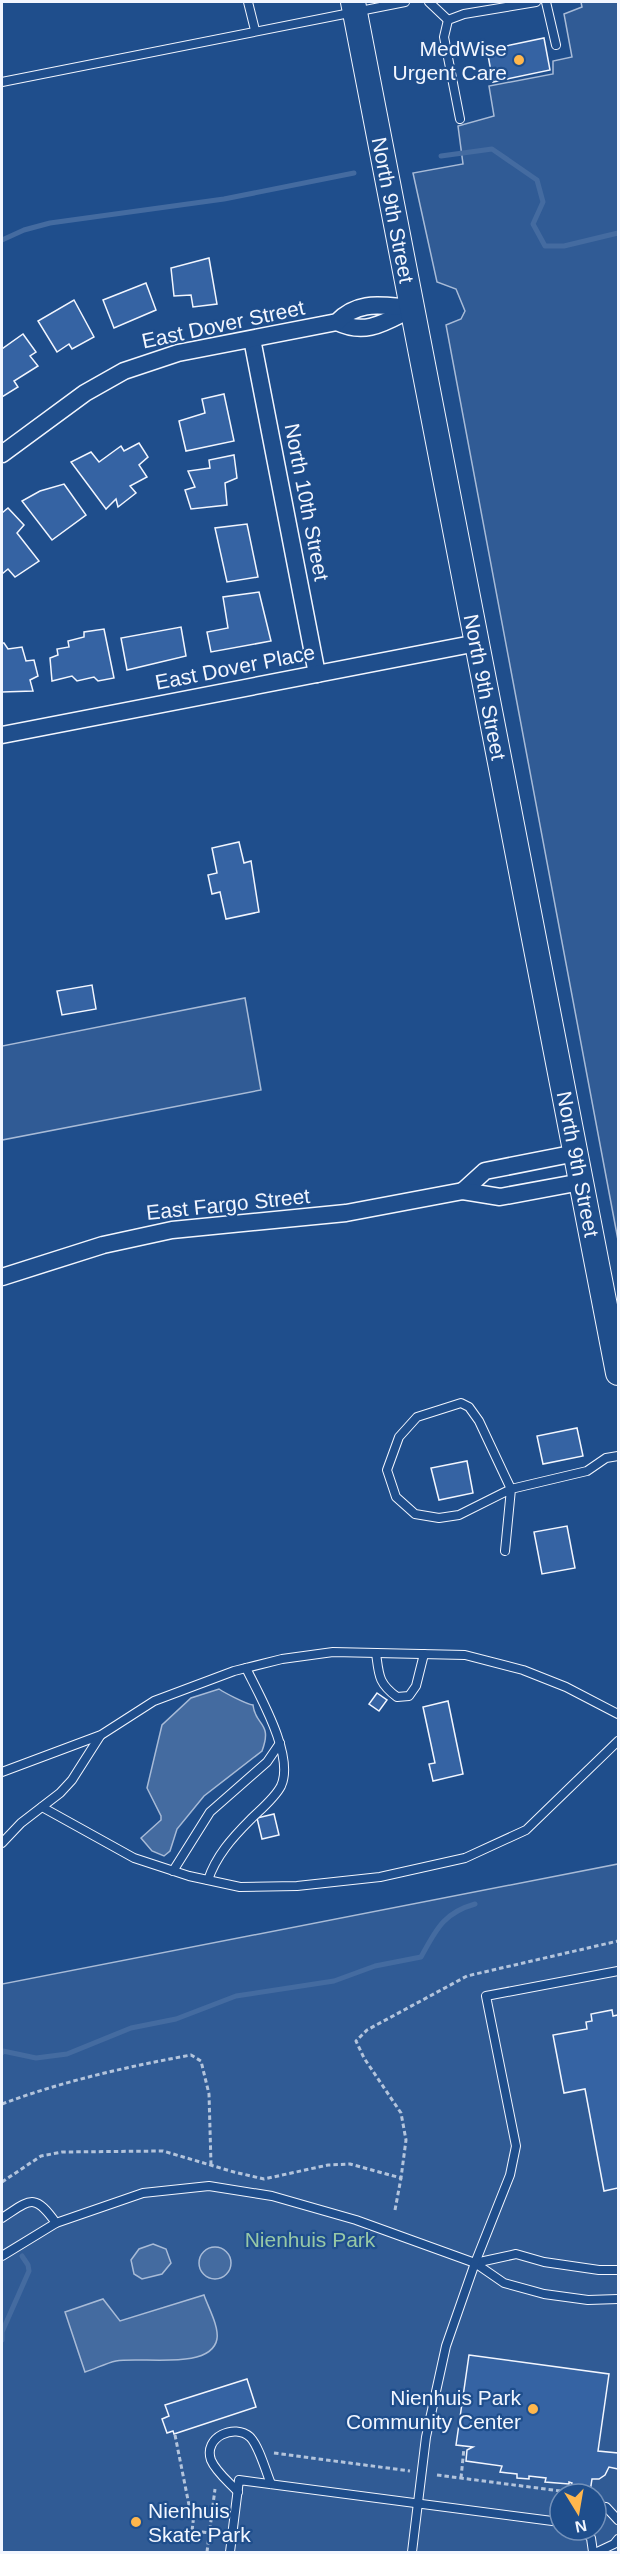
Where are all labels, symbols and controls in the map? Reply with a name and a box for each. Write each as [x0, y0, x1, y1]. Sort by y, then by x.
place label: MedWise Urgent Care [393, 37, 507, 84]
marker: MedWise Urgent Care [512, 53, 526, 67]
street label: North 9th Street [368, 135, 418, 285]
street label: East Dover Street [140, 295, 307, 352]
street label: North 10th Street [280, 421, 334, 583]
street label: North 9th Street [460, 612, 510, 762]
street label: East Dover Place [153, 640, 317, 694]
street label: North 9th Street [553, 1089, 603, 1239]
street label: East Fargo Street [145, 1184, 311, 1224]
park label: Nienhuis Park [245, 2228, 376, 2251]
place label: Nienhuis Park Community Center [346, 2386, 521, 2433]
marker: Nienhuis Park Community Center [526, 2402, 540, 2416]
north arrow [548, 2482, 608, 2542]
place label: Nienhuis Skate Park [148, 2499, 251, 2546]
marker: Nienhuis Skate Park [129, 2515, 143, 2529]
text: N [573, 2517, 588, 2536]

